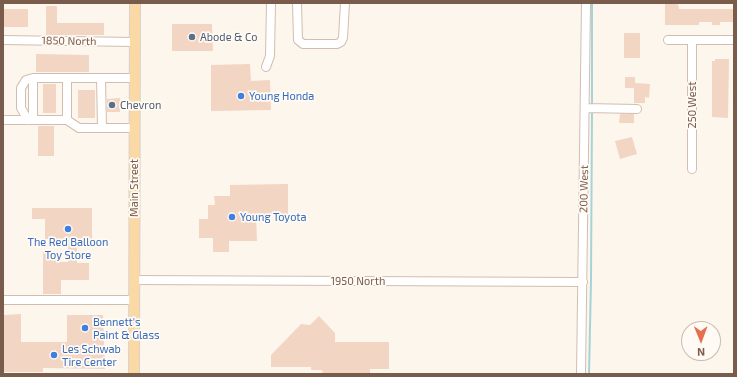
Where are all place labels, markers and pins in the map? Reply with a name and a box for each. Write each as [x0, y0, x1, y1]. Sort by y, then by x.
place label: Abode & Co [200, 30, 257, 44]
marker: Abode & Co [187, 32, 197, 42]
place label: Young Honda [249, 89, 314, 103]
marker: Young Honda [236, 91, 246, 101]
place label: Chevron [120, 98, 161, 112]
marker: Chevron [107, 100, 117, 110]
place label: Young Toyota [240, 210, 307, 224]
marker: Young Toyota [227, 212, 237, 222]
marker: The Red Balloon Toy Store [63, 224, 73, 234]
place label: The Red Balloon Toy Store [28, 235, 108, 261]
place label: Bennett's Paint & Glass [93, 315, 160, 341]
marker: Bennett's Paint & Glass [80, 323, 90, 333]
place label: Les Schwab Tire Center [62, 342, 121, 368]
marker: Les Schwab Tire Center [49, 350, 59, 360]

